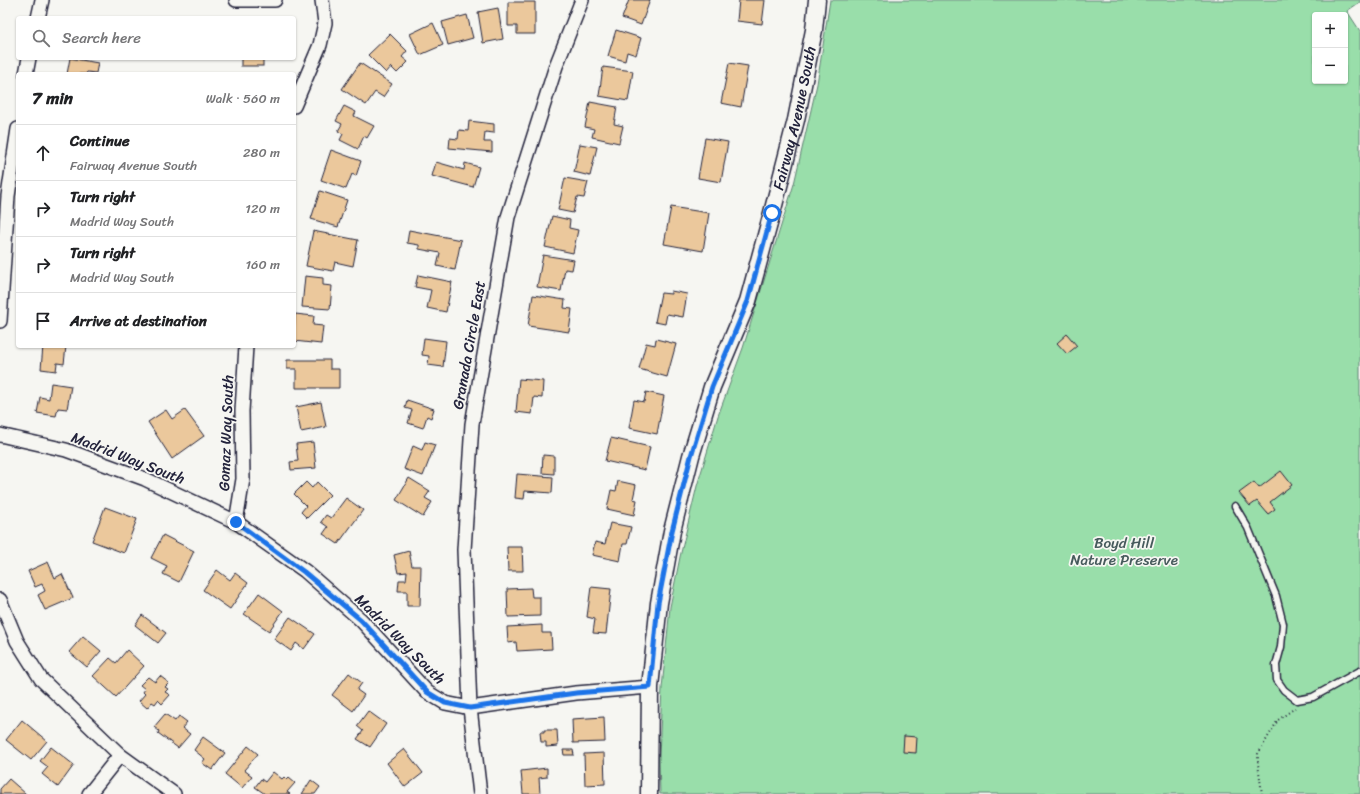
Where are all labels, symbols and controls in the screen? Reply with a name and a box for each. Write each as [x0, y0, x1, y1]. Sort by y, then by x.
map controls [1312, 12, 1348, 84]
button: + [1312, 12, 1348, 48]
search box [16, 16, 296, 60]
text: Search here [62, 25, 141, 51]
icon: search [30, 27, 52, 49]
street label: Fairway Avenue South [765, 44, 823, 193]
button: − [1312, 48, 1348, 84]
text: 7 min [32, 83, 73, 113]
text: Walk · 560 m [206, 87, 280, 110]
text: Continue [70, 128, 130, 154]
text: 280 m [243, 141, 280, 164]
icon: ahead [32, 142, 54, 164]
text: Fairway Avenue South [70, 154, 197, 177]
text: Turn right [70, 184, 135, 210]
text: 120 m [245, 197, 280, 220]
icon: right [32, 198, 54, 220]
route start [763, 204, 781, 222]
text: Madrid Way South [70, 210, 174, 233]
text: Turn right [70, 240, 135, 266]
text: 160 m [245, 253, 280, 276]
icon: right [32, 254, 54, 276]
text: Madrid Way South [70, 266, 174, 289]
street label: Granada Circle East [445, 278, 493, 411]
text: Arrive at destination [70, 308, 207, 334]
icon: arrive [32, 310, 54, 332]
street label: Gomaz Way South [211, 374, 241, 491]
street label: Madrid Way South [67, 424, 189, 492]
route end [227, 513, 245, 531]
park label: Boyd Hill Nature Preserve [1070, 530, 1178, 573]
street label: Madrid Way South [348, 587, 452, 691]

